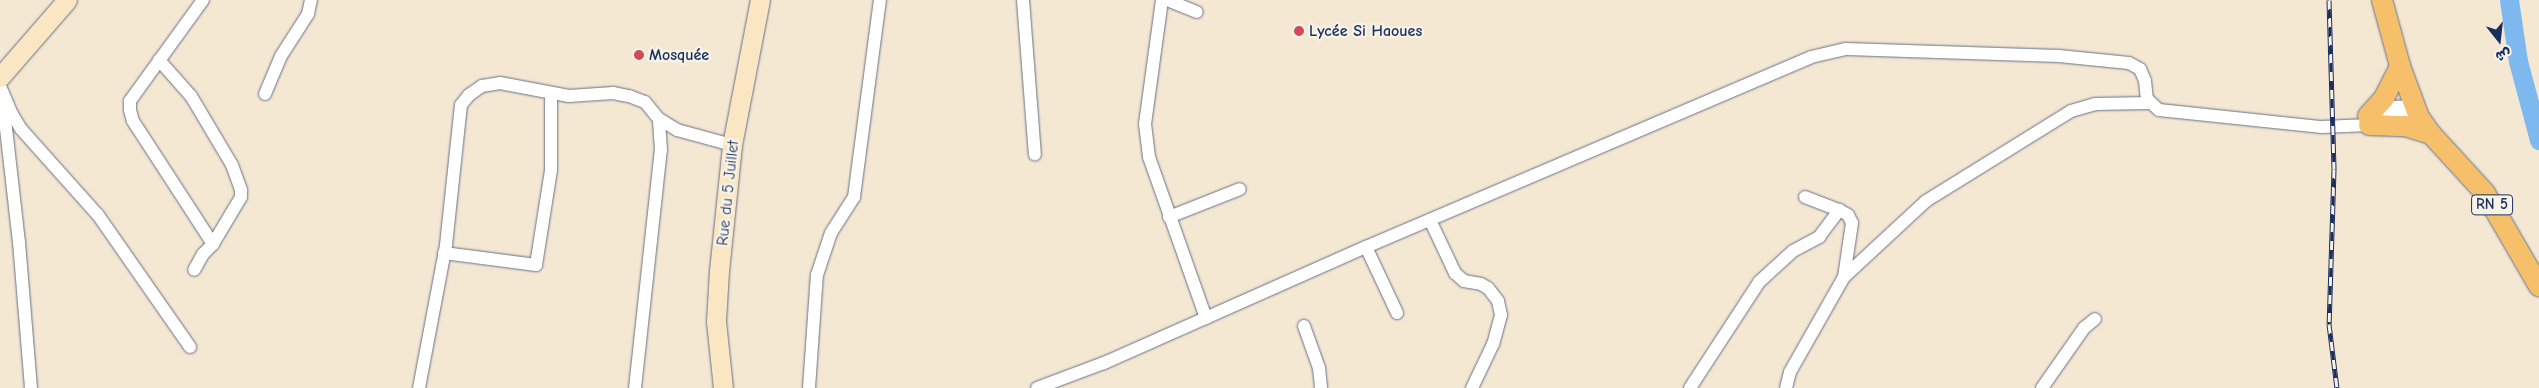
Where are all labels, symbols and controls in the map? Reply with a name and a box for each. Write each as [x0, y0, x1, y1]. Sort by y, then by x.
north arrow [2474, 15, 2524, 65]
place label: Lycée Si Haoues [1309, 21, 1422, 41]
marker: Lycée Si Haoues [1293, 25, 1305, 37]
place label: Mosquée [649, 45, 709, 65]
text: ش [2494, 45, 2513, 65]
marker: Mosquée [633, 49, 645, 61]
street label: Rue du 5 Juillet [713, 139, 743, 247]
road number: RN 5 [2471, 192, 2513, 218]

